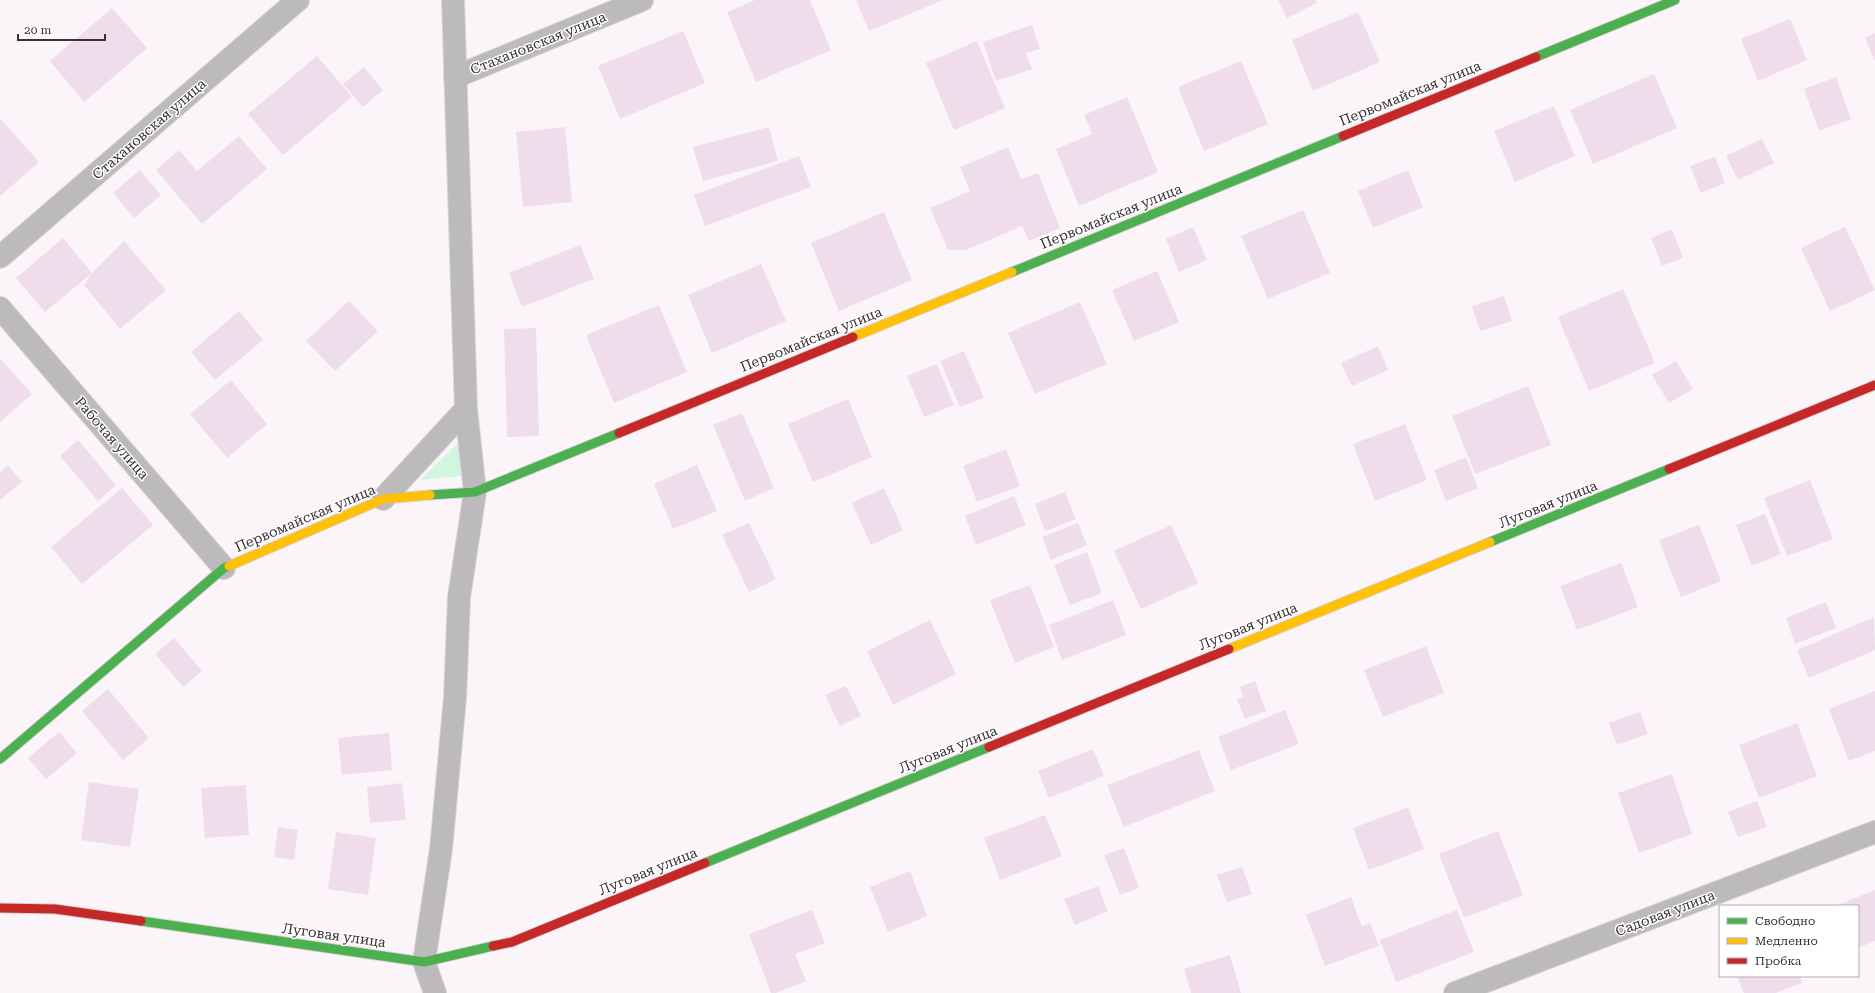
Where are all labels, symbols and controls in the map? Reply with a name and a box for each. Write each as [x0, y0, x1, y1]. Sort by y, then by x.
street label: Стахановская улица [468, 8, 609, 78]
scale bar [18, 16, 105, 42]
text: 20 m [24, 23, 51, 37]
street label: Первомайская улица [1337, 57, 1483, 129]
street label: Стахановская улица [89, 75, 209, 183]
street label: Первомайская улица [1038, 180, 1184, 252]
street label: Первомайская улица [738, 303, 884, 375]
street label: Рабочая улица [72, 394, 152, 483]
street label: Луговая улица [1496, 477, 1600, 531]
street label: Первомайская улица [232, 481, 378, 555]
street label: Луговая улица [1196, 599, 1300, 653]
street label: Луговая улица [896, 722, 1000, 776]
street label: Луговая улица [596, 844, 700, 898]
street label: Садовая улица [1613, 887, 1717, 939]
legend [1719, 905, 1859, 977]
text: Свободно [1755, 914, 1815, 928]
street label: Луговая улица [281, 920, 387, 950]
text: Медленно [1755, 934, 1818, 948]
text: Пробка [1755, 954, 1802, 968]

